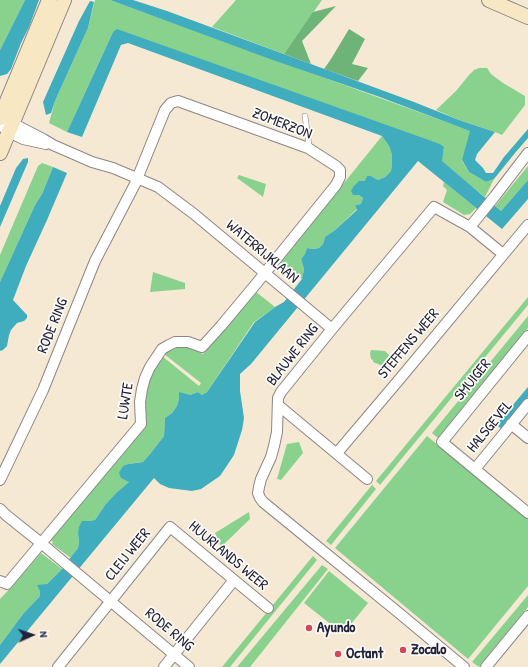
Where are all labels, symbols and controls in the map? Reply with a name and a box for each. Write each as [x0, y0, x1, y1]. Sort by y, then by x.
street label: ZOMERZON [250, 104, 314, 144]
street label: WATERRIJKLAAN [222, 217, 302, 287]
street label: RODE RING [34, 296, 72, 356]
street label: STEFFENS WEER [374, 305, 444, 383]
street label: BLAUWE RING [263, 320, 323, 390]
street label: SMUIGER [451, 356, 495, 404]
street label: LUWTE [114, 381, 138, 421]
street label: HALSGEVEL [464, 398, 516, 456]
street label: HUURLANDS WEER [185, 518, 271, 594]
street label: CLEIJ WEER [101, 525, 155, 585]
street label: RODE RING [141, 605, 197, 655]
north arrow [12, 615, 52, 655]
place label: Ayundo [317, 619, 355, 637]
marker: Ayundo [304, 623, 314, 633]
text: N [37, 631, 51, 638]
place label: Zocalo [411, 641, 446, 659]
place label: Octant [346, 645, 383, 663]
marker: Zocalo [398, 645, 408, 655]
marker: Octant [333, 649, 343, 659]

